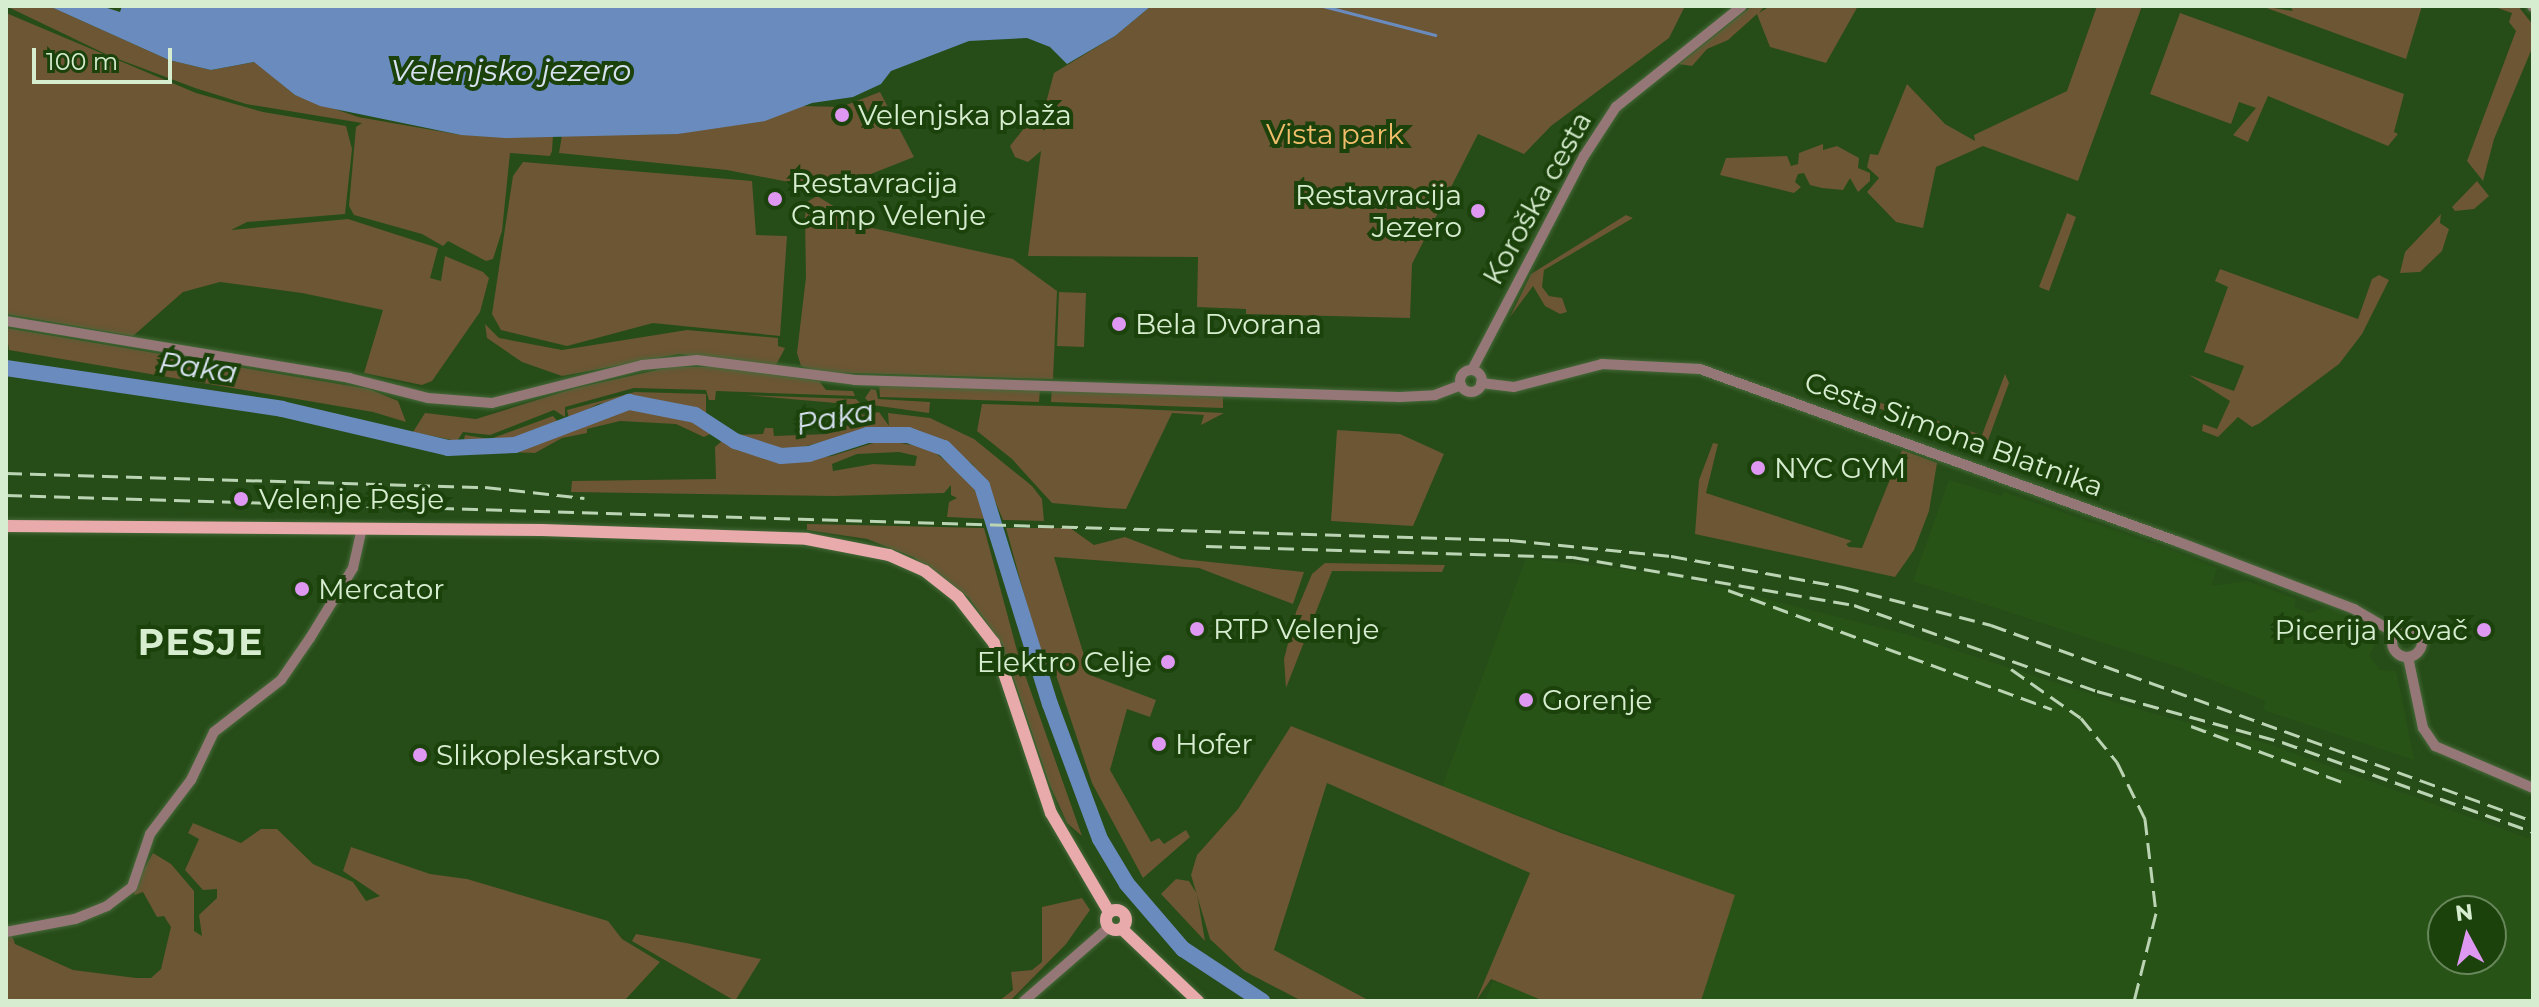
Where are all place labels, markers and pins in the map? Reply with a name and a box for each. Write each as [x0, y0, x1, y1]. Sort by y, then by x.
place label: Velenjska plaža [858, 98, 1072, 132]
marker: Velenjska plaža [833, 106, 851, 124]
place label: Restavracija Camp Velenje [791, 166, 986, 232]
place label: Restavracija Jezero [1295, 178, 1462, 244]
marker: Restavracija Camp Velenje [766, 190, 784, 208]
marker: Restavracija Jezero [1469, 202, 1487, 220]
place label: Bela Dvorana [1135, 307, 1322, 341]
marker: Bela Dvorana [1110, 315, 1128, 333]
place label: NYC GYM [1774, 451, 1906, 485]
marker: NYC GYM [1749, 459, 1767, 477]
place label: Velenje Pesje [259, 482, 444, 516]
marker: Velenje Pesje [230, 488, 252, 510]
place label: Mercator [318, 572, 444, 606]
marker: Mercator [293, 580, 311, 598]
place label: RTP Velenje [1213, 612, 1379, 646]
place label: Picerija Kovač [2275, 613, 2468, 647]
marker: RTP Velenje [1188, 620, 1206, 638]
marker: Picerija Kovač [2475, 621, 2493, 639]
place label: Elektro Celje [977, 645, 1152, 679]
marker: Elektro Celje [1159, 653, 1177, 671]
place label: Gorenje [1542, 683, 1652, 717]
marker: Gorenje [1517, 691, 1535, 709]
place label: Hofer [1175, 727, 1253, 761]
marker: Hofer [1150, 735, 1168, 753]
place label: Slikopleskarstvo [436, 738, 660, 772]
marker: Slikopleskarstvo [411, 746, 429, 764]

